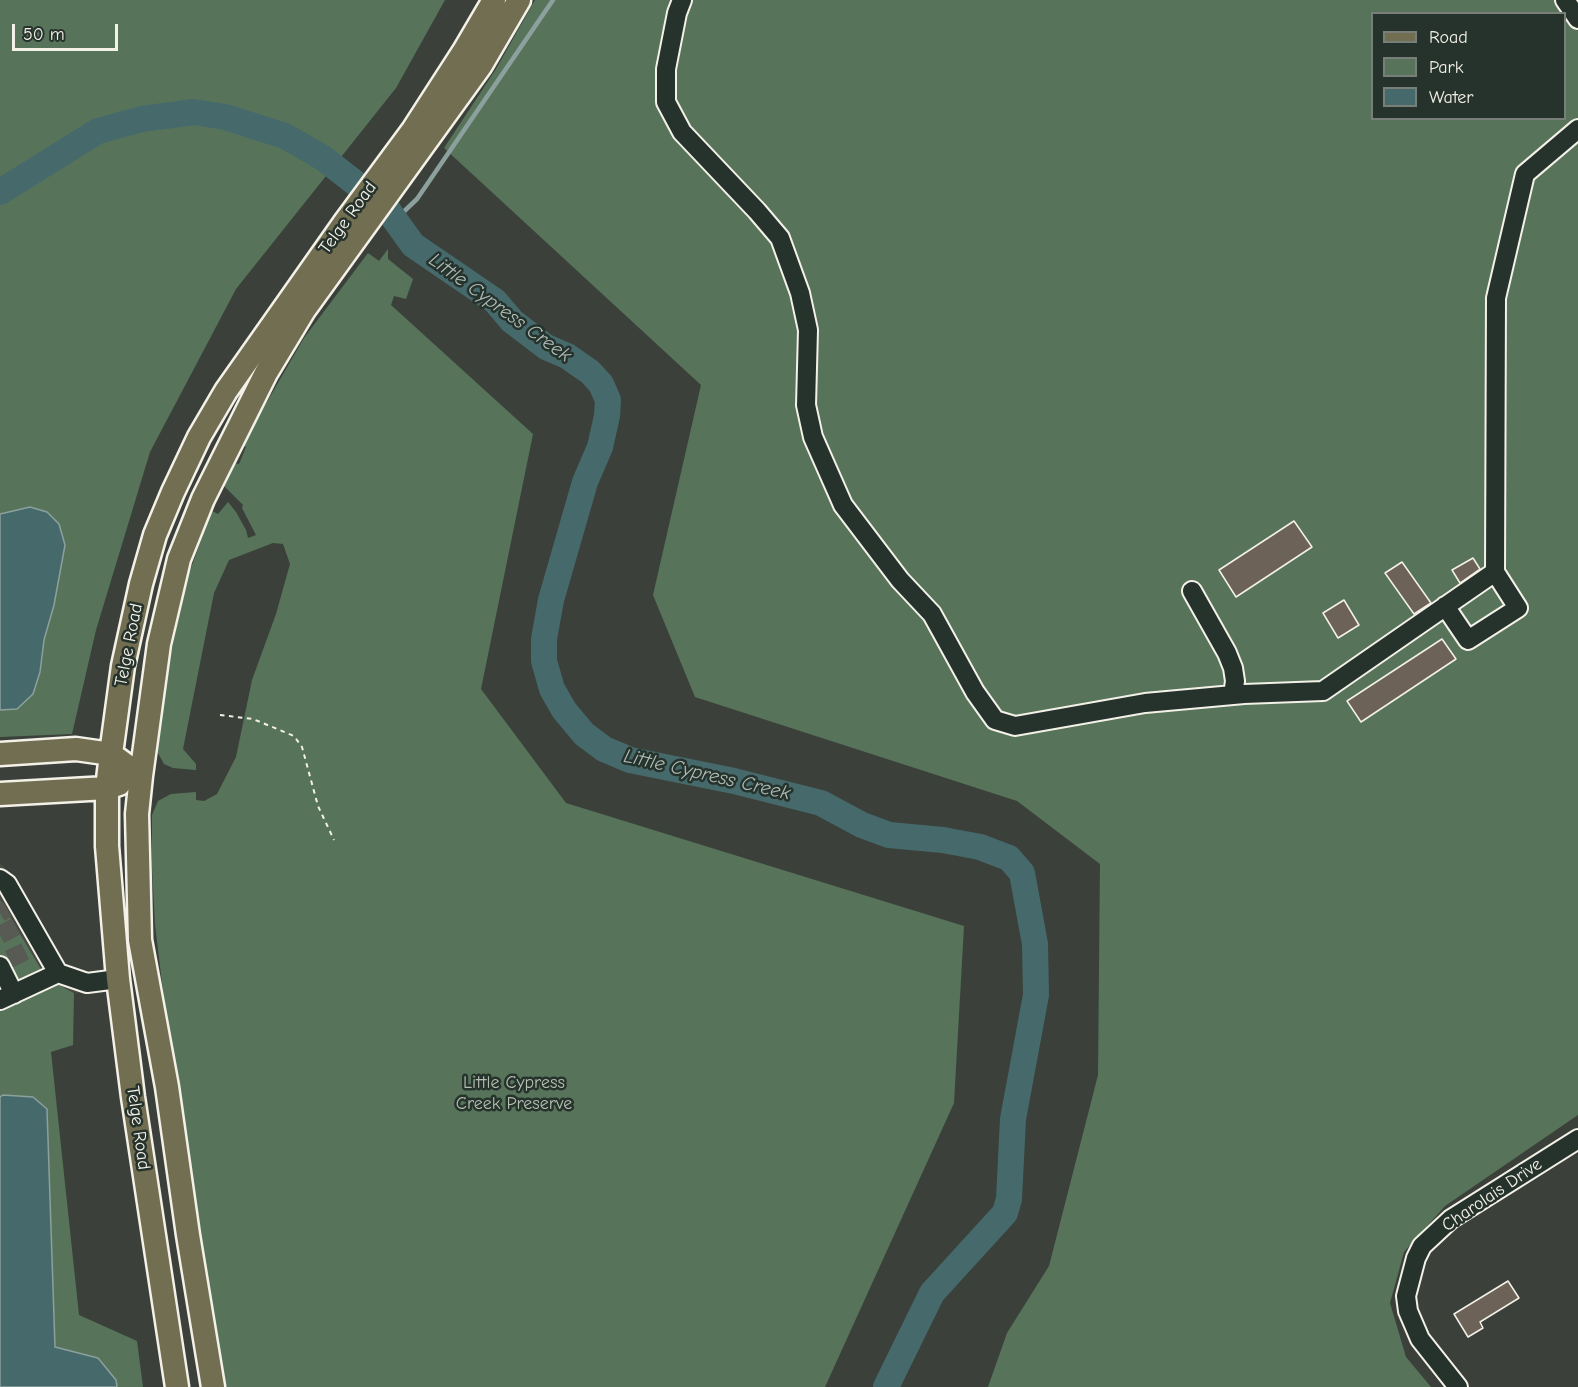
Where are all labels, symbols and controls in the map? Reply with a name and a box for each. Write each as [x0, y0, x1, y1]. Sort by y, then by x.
scale bar [15, 12, 122, 50]
legend [1371, 12, 1566, 120]
text: 50 m [23, 24, 65, 45]
text: Road [1429, 27, 1468, 48]
text: Park [1429, 57, 1463, 78]
text: Water [1429, 87, 1473, 108]
street label: Telge Road [314, 178, 382, 258]
water label: Little Cypress Creek [424, 248, 576, 368]
street label: Telge Road [110, 602, 148, 688]
water label: Little Cypress Creek [621, 744, 793, 806]
park label: Little Cypress Creek Preserve [456, 1072, 572, 1114]
street label: Telge Road [121, 1085, 155, 1171]
street label: Charolais Drive [1438, 1154, 1546, 1236]

